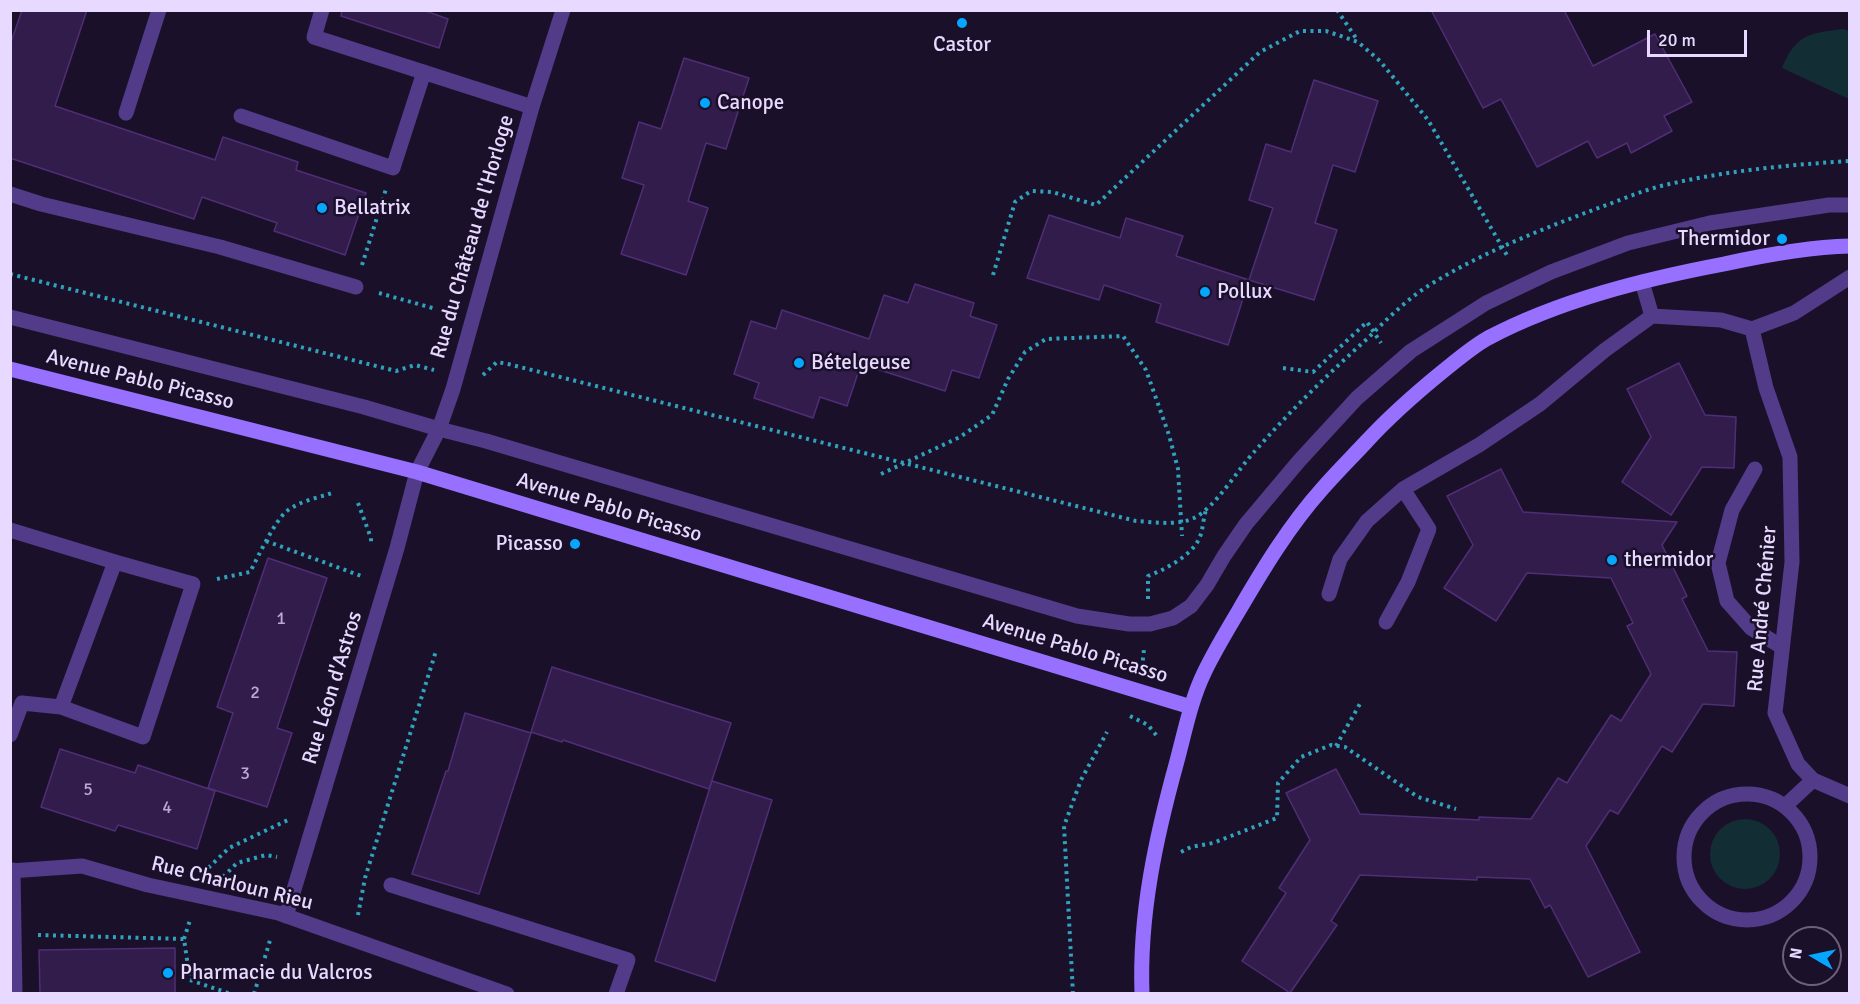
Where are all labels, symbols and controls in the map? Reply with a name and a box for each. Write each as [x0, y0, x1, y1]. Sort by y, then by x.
marker: Castor [955, 16, 969, 30]
scale bar [1650, 18, 1750, 56]
text: 20 m [1658, 29, 1696, 51]
place label: Castor [933, 32, 991, 58]
place label: Canope [717, 90, 784, 116]
marker: Canope [698, 96, 712, 110]
street label: Rue du Château de l'Horloge [426, 112, 520, 362]
place label: Bellatrix [334, 195, 410, 221]
marker: Bellatrix [315, 201, 329, 215]
place label: Thermidor [1678, 226, 1770, 252]
marker: Thermidor [1775, 232, 1789, 246]
place label: Pollux [1217, 279, 1272, 305]
marker: Pollux [1198, 285, 1212, 299]
street label: Avenue Pablo Picasso [44, 344, 236, 416]
place label: Bételgeuse [811, 350, 911, 376]
marker: Bételgeuse [792, 356, 806, 370]
street label: Avenue Pablo Picasso [513, 468, 705, 548]
street label: Rue André Chénier [1743, 525, 1783, 693]
place label: Picasso [496, 531, 563, 557]
marker: Picasso [568, 537, 582, 551]
place label: thermidor [1624, 547, 1713, 573]
marker: thermidor [1605, 553, 1619, 567]
house number: 1 [276, 608, 286, 630]
street label: Rue Léon d'Astros [298, 608, 368, 768]
street label: Avenue Pablo Picasso [979, 609, 1171, 689]
house number: 2 [250, 682, 260, 704]
house number: 3 [240, 763, 250, 785]
house number: 5 [83, 779, 93, 801]
house number: 4 [162, 797, 172, 819]
street label: Rue Charloun Rieu [148, 852, 316, 916]
north arrow [1782, 926, 1842, 986]
text: N [1785, 946, 1807, 961]
place label: Pharmacie du Valcros [180, 960, 372, 986]
marker: Pharmacie du Valcros [161, 966, 175, 980]

